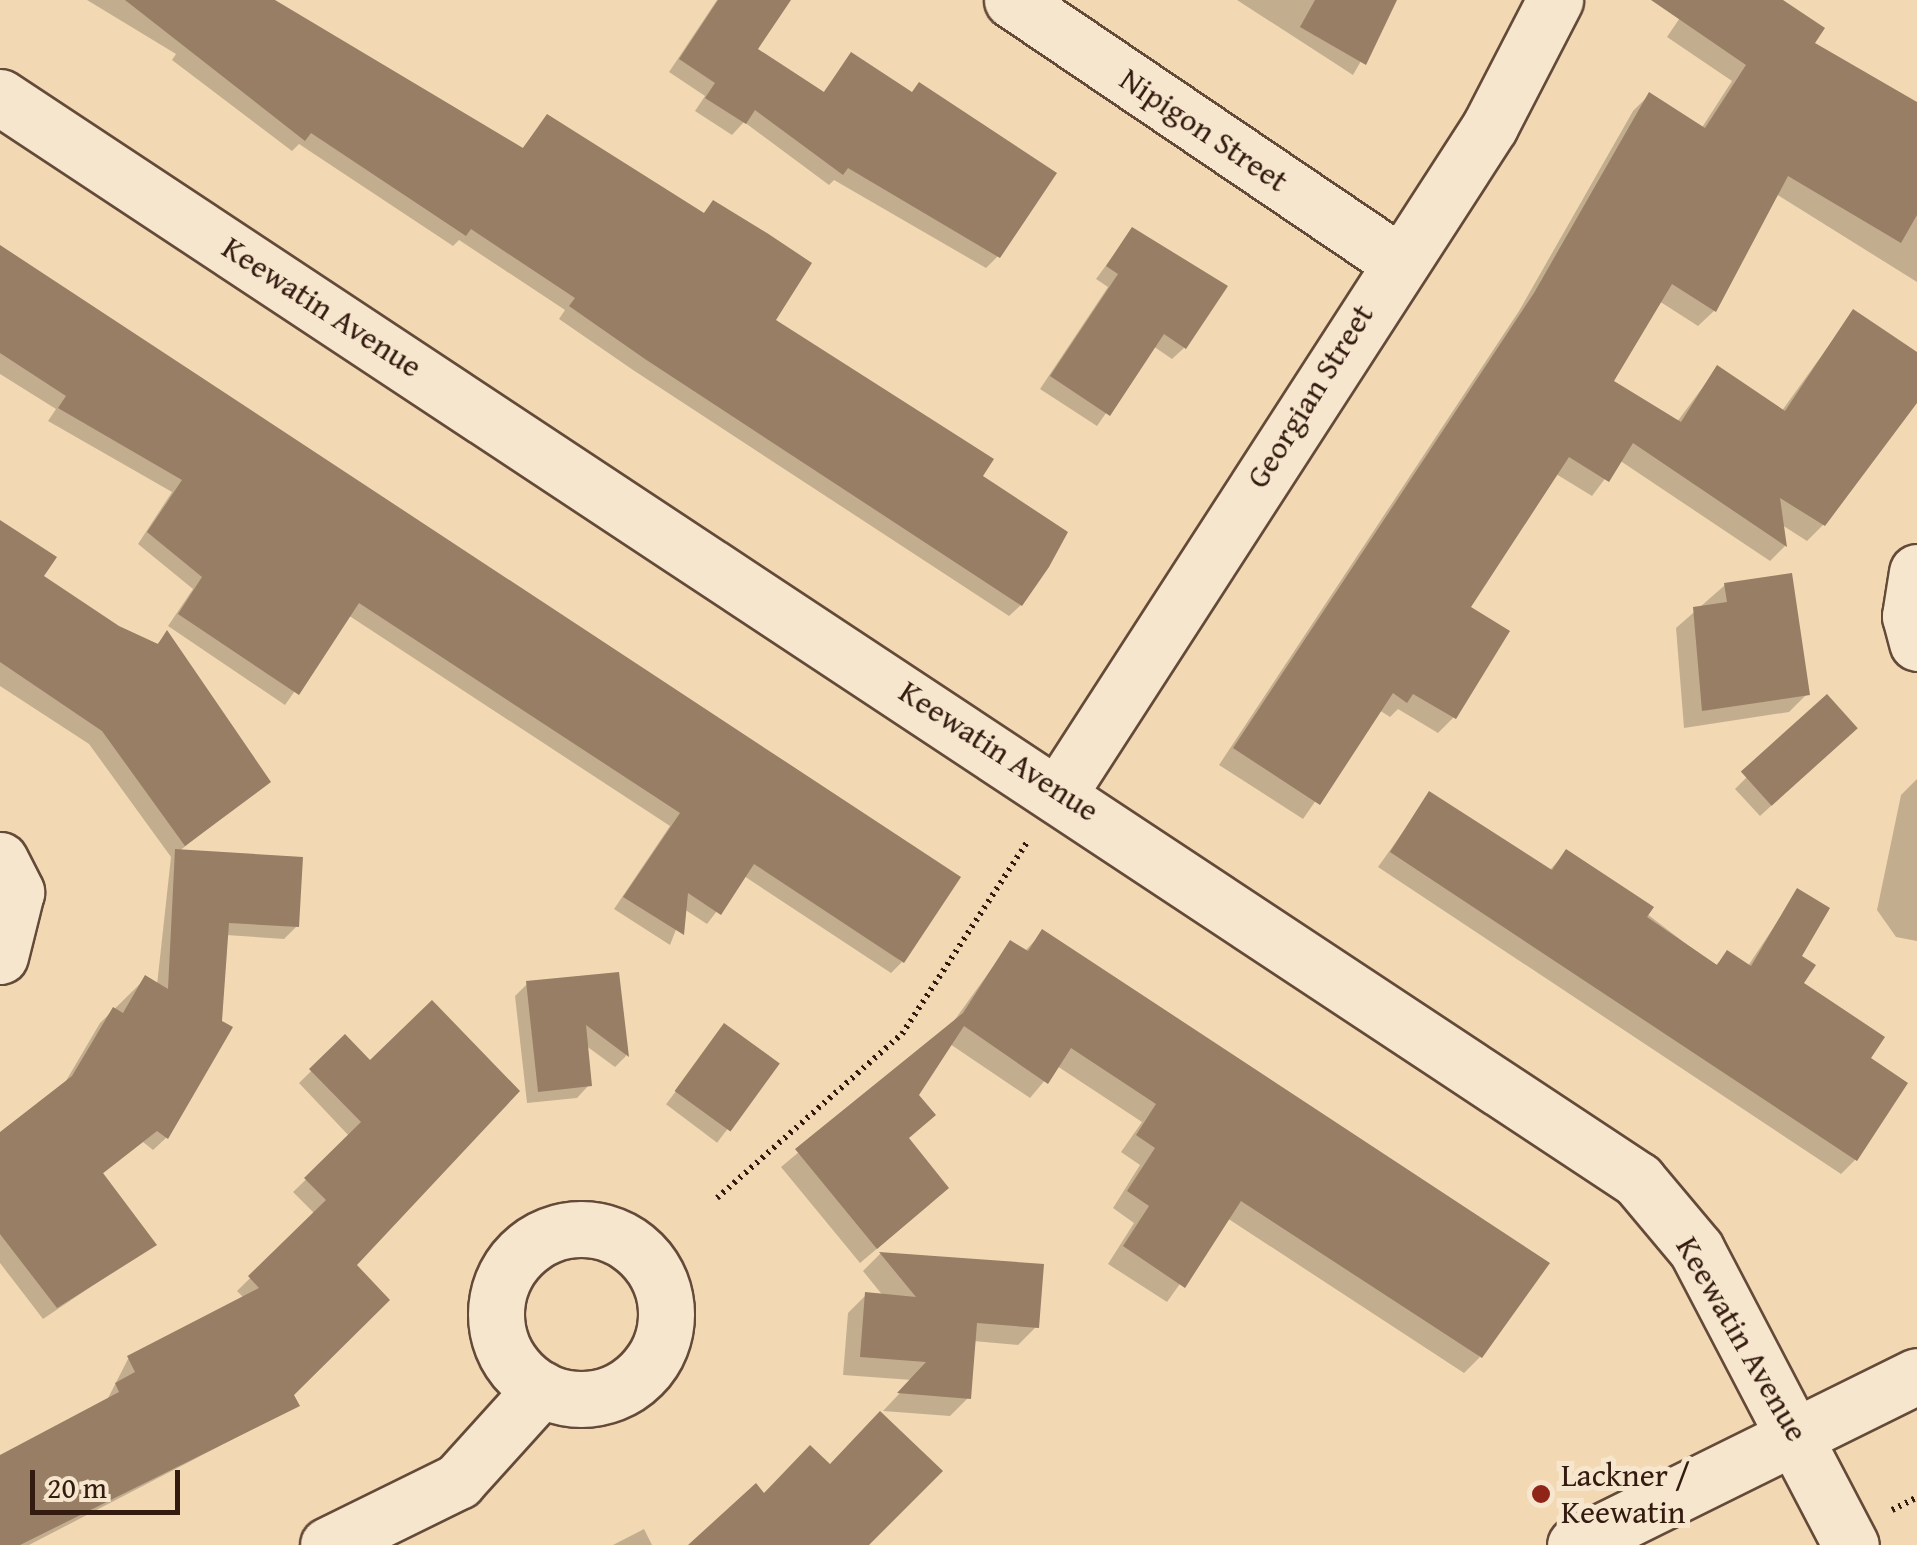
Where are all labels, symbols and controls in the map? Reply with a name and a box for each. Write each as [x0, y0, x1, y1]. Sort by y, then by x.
street label: Nipigon Street [1113, 60, 1295, 200]
street label: Keewatin Avenue [215, 228, 429, 386]
street label: Georgian Street [1238, 297, 1382, 495]
street label: Keewatin Avenue [892, 672, 1106, 830]
street label: Keewatin Avenue [1668, 1230, 1816, 1448]
scale bar [35, 1450, 185, 1512]
place label: Lackner / Keewatin [1561, 1457, 1690, 1532]
text: 20 m [47, 1465, 107, 1509]
marker: Lackner / Keewatin [1530, 1483, 1552, 1505]

